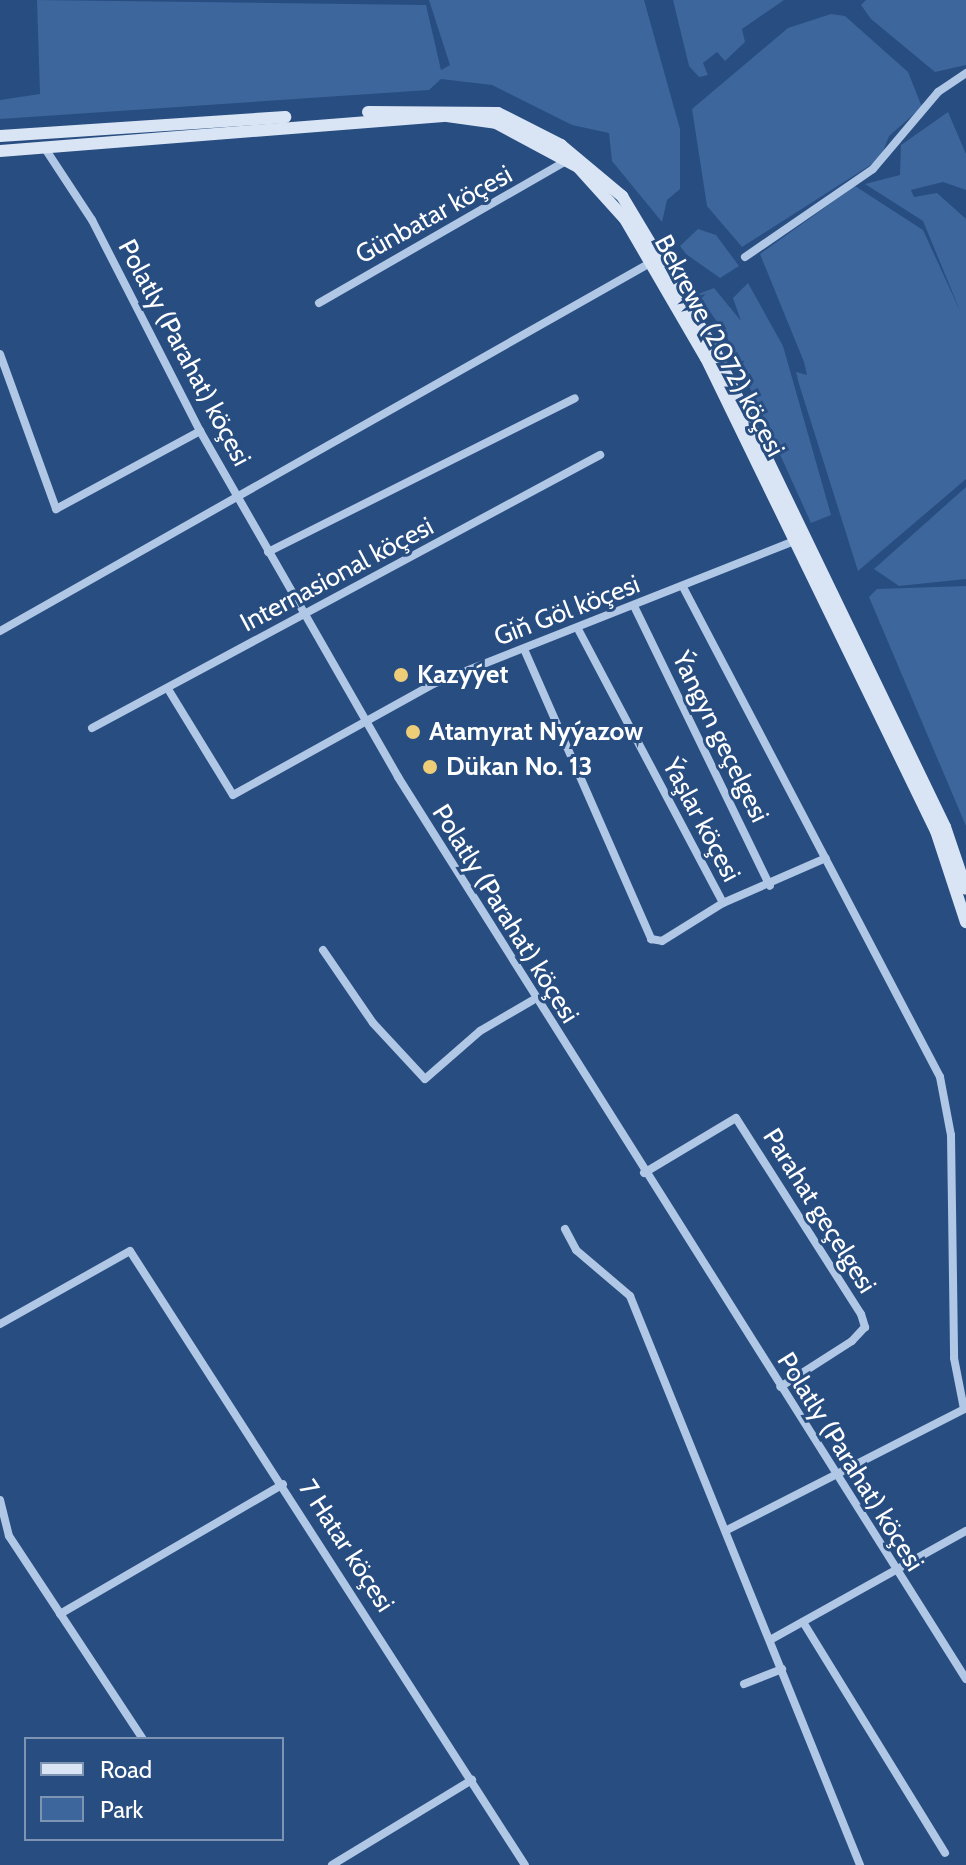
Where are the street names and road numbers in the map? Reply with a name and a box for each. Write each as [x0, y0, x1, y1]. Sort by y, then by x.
street label: Günbatar köçesi [350, 159, 518, 271]
street label: Bekrewe (2072) köçesi [647, 230, 791, 462]
street label: Polatly (Parahat) köçesi [111, 234, 257, 472]
street label: Internasional köçesi [235, 511, 439, 639]
street label: Giň Göl köçesi [490, 569, 644, 653]
street label: Ýangyn geçelgesi [665, 646, 775, 828]
street label: Ýaşlar köçesi [655, 753, 747, 887]
street label: Polatly (Parahat) köçesi [425, 799, 585, 1029]
street label: Parahat geçelgesi [756, 1123, 882, 1299]
street label: Polatly (Parahat) köçesi [770, 1347, 930, 1577]
street label: 7 Hatar köçesi [292, 1474, 400, 1618]

